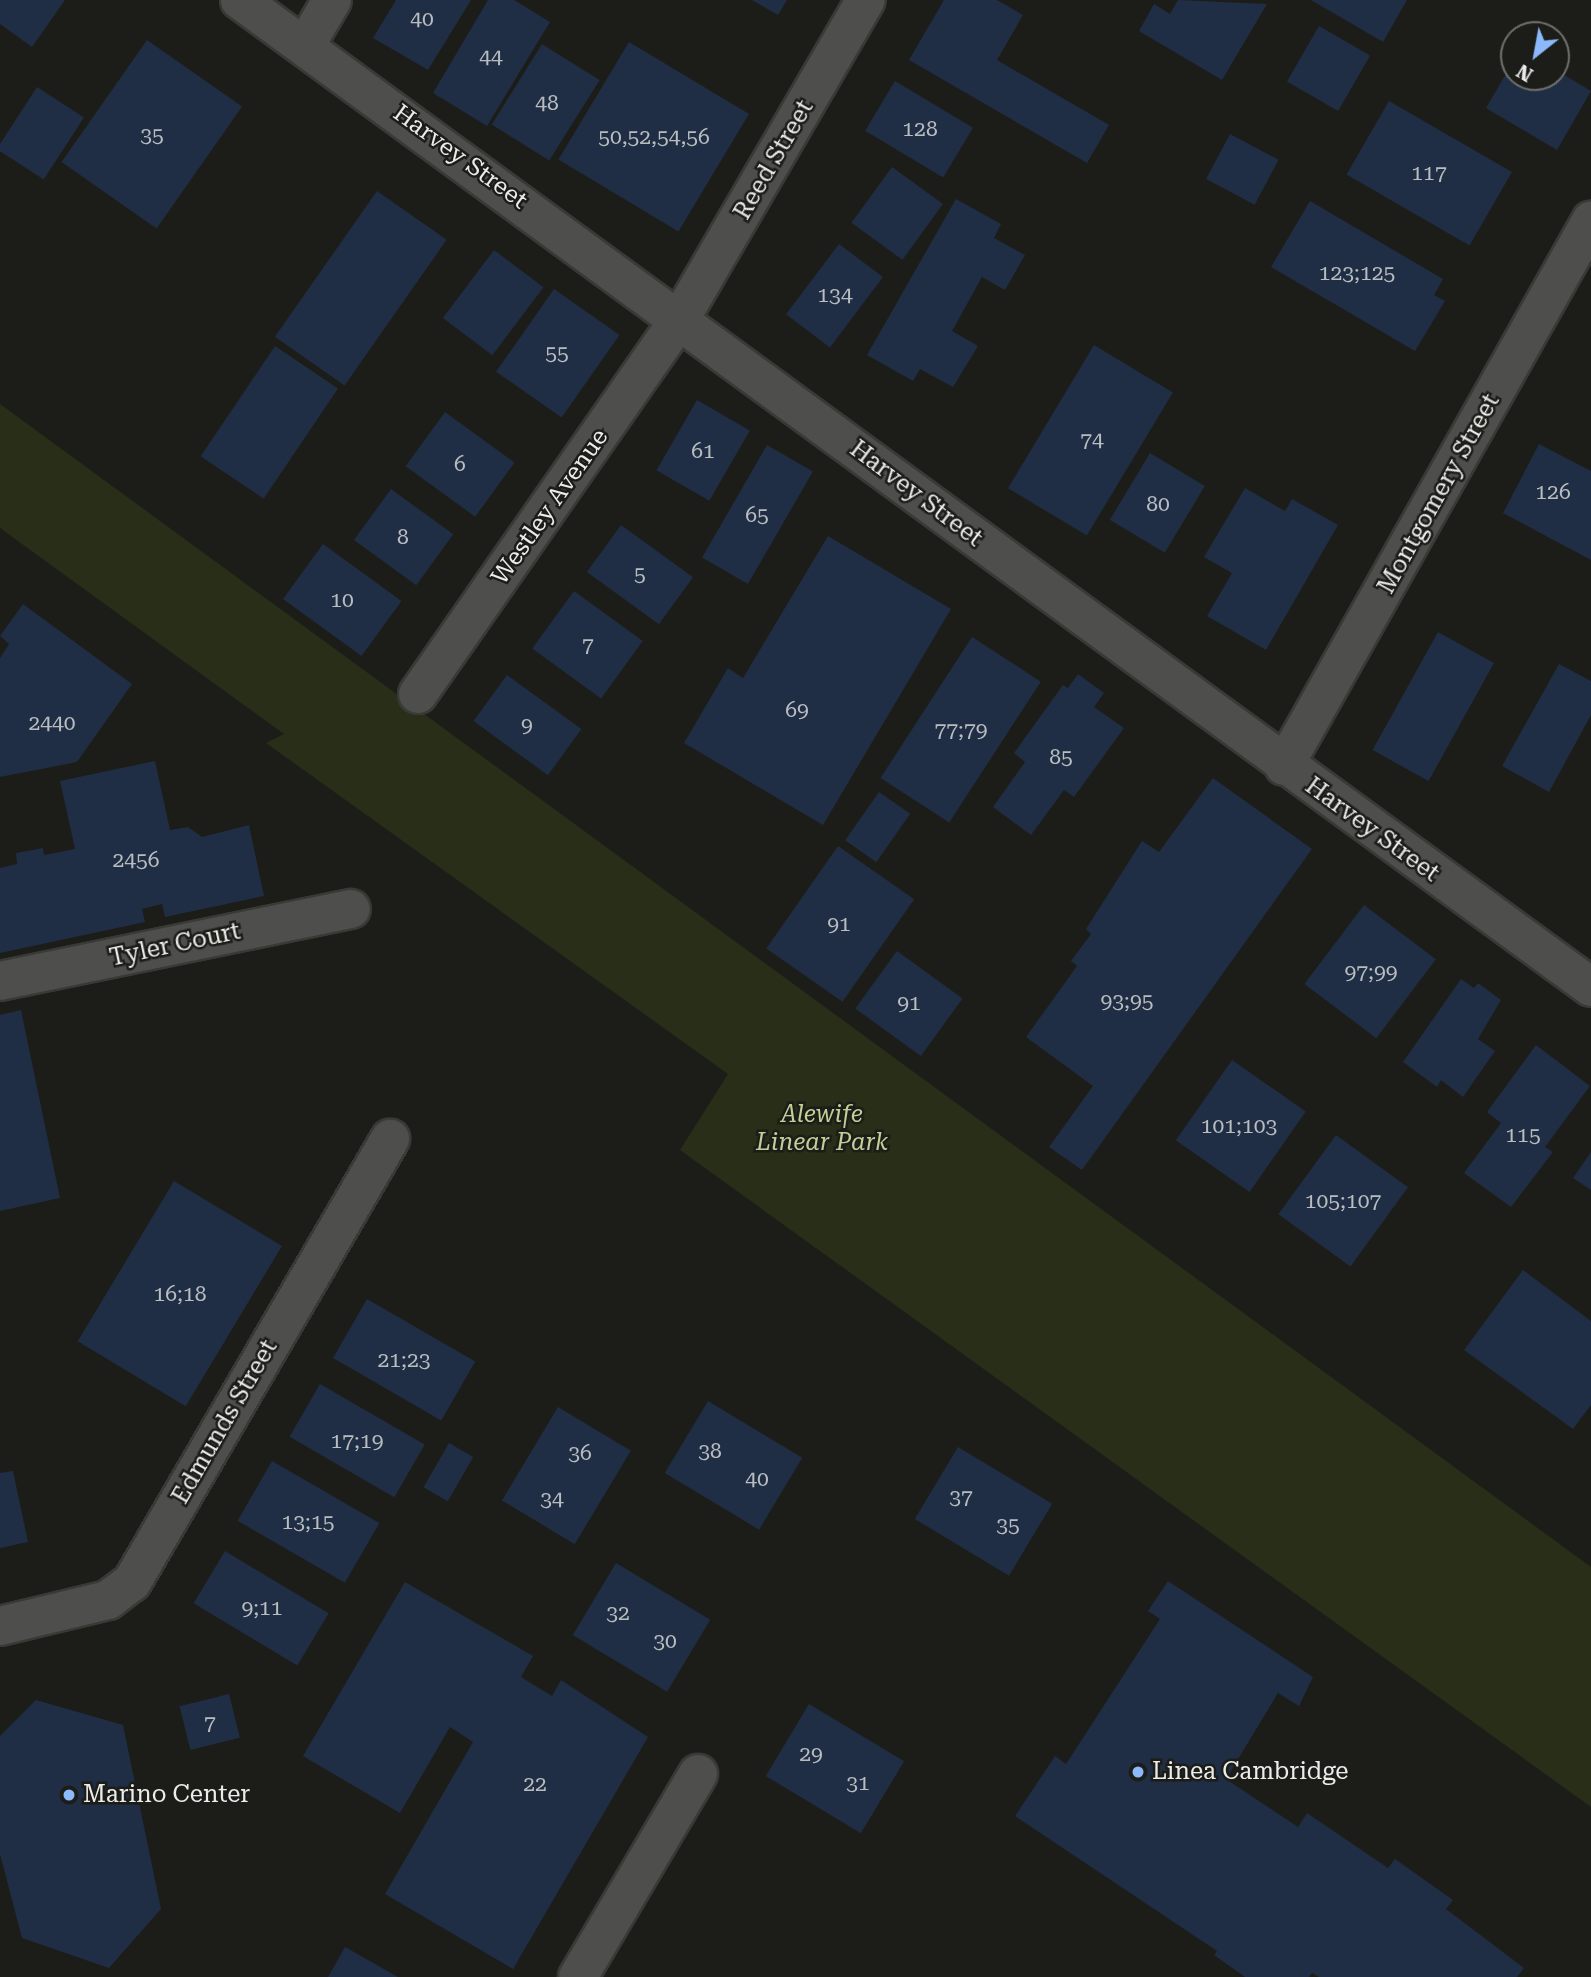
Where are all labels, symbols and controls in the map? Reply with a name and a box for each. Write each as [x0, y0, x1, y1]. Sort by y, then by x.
house number: 40 [410, 6, 434, 32]
north arrow [1500, 21, 1570, 91]
house number: 44 [479, 44, 503, 70]
text: N [1513, 59, 1537, 86]
house number: 48 [535, 90, 559, 116]
street label: Reed Street [728, 95, 820, 225]
street label: Harvey Street [387, 99, 533, 215]
house number: 128 [902, 116, 938, 142]
house number: 35 [140, 122, 164, 148]
house number: 50,52,54,56 [598, 124, 710, 150]
house number: 117 [1411, 160, 1447, 186]
house number: 123;125 [1319, 260, 1395, 286]
house number: 134 [817, 282, 853, 308]
house number: 55 [545, 340, 569, 366]
street label: Montgomery Street [1372, 389, 1506, 599]
street label: Westley Avenue [486, 424, 614, 590]
house number: 74 [1080, 427, 1104, 453]
street label: Harvey Street [844, 435, 988, 553]
house number: 61 [691, 438, 715, 464]
house number: 6 [454, 451, 466, 477]
house number: 126 [1535, 479, 1571, 505]
house number: 80 [1146, 491, 1170, 517]
house number: 65 [745, 502, 769, 528]
house number: 8 [397, 524, 409, 550]
house number: 5 [634, 561, 646, 587]
house number: 10 [330, 587, 354, 613]
house number: 7 [582, 632, 594, 658]
house number: 69 [785, 697, 809, 723]
house number: 2440 [28, 710, 76, 736]
house number: 9 [521, 712, 533, 738]
house number: 77;79 [935, 717, 987, 743]
house number: 85 [1049, 744, 1073, 770]
street label: Harvey Street [1299, 772, 1445, 888]
house number: 2456 [112, 847, 160, 873]
house number: 91 [827, 911, 851, 937]
street label: Tyler Court [107, 917, 243, 973]
house number: 97;99 [1345, 959, 1397, 985]
house number: 93;95 [1101, 988, 1153, 1014]
house number: 91 [897, 990, 921, 1016]
park label: Alewife Linear Park [756, 1101, 888, 1157]
house number: 101;103 [1201, 1113, 1277, 1139]
house number: 115 [1505, 1122, 1541, 1148]
house number: 105;107 [1305, 1188, 1381, 1214]
house number: 16;18 [154, 1281, 206, 1307]
street label: Edmunds Street [166, 1335, 284, 1509]
house number: 21;23 [378, 1347, 430, 1373]
house number: 17;19 [331, 1428, 383, 1454]
house number: 38 [698, 1438, 722, 1464]
house number: 36 [568, 1440, 592, 1466]
house number: 40 [745, 1466, 769, 1492]
house number: 37 [949, 1484, 973, 1510]
house number: 34 [540, 1486, 564, 1512]
house number: 13;15 [282, 1509, 334, 1535]
house number: 35 [996, 1512, 1020, 1538]
house number: 9;11 [241, 1595, 283, 1621]
house number: 32 [606, 1600, 630, 1626]
house number: 30 [653, 1628, 677, 1654]
house number: 7 [204, 1710, 216, 1736]
house number: 29 [799, 1741, 823, 1767]
place label: Linea Cambridge [1152, 1758, 1348, 1786]
marker: Linea Cambridge [1130, 1764, 1146, 1780]
house number: 31 [846, 1770, 870, 1796]
house number: 22 [523, 1771, 547, 1797]
place label: Marino Center [83, 1781, 250, 1809]
marker: Marino Center [61, 1787, 77, 1803]

